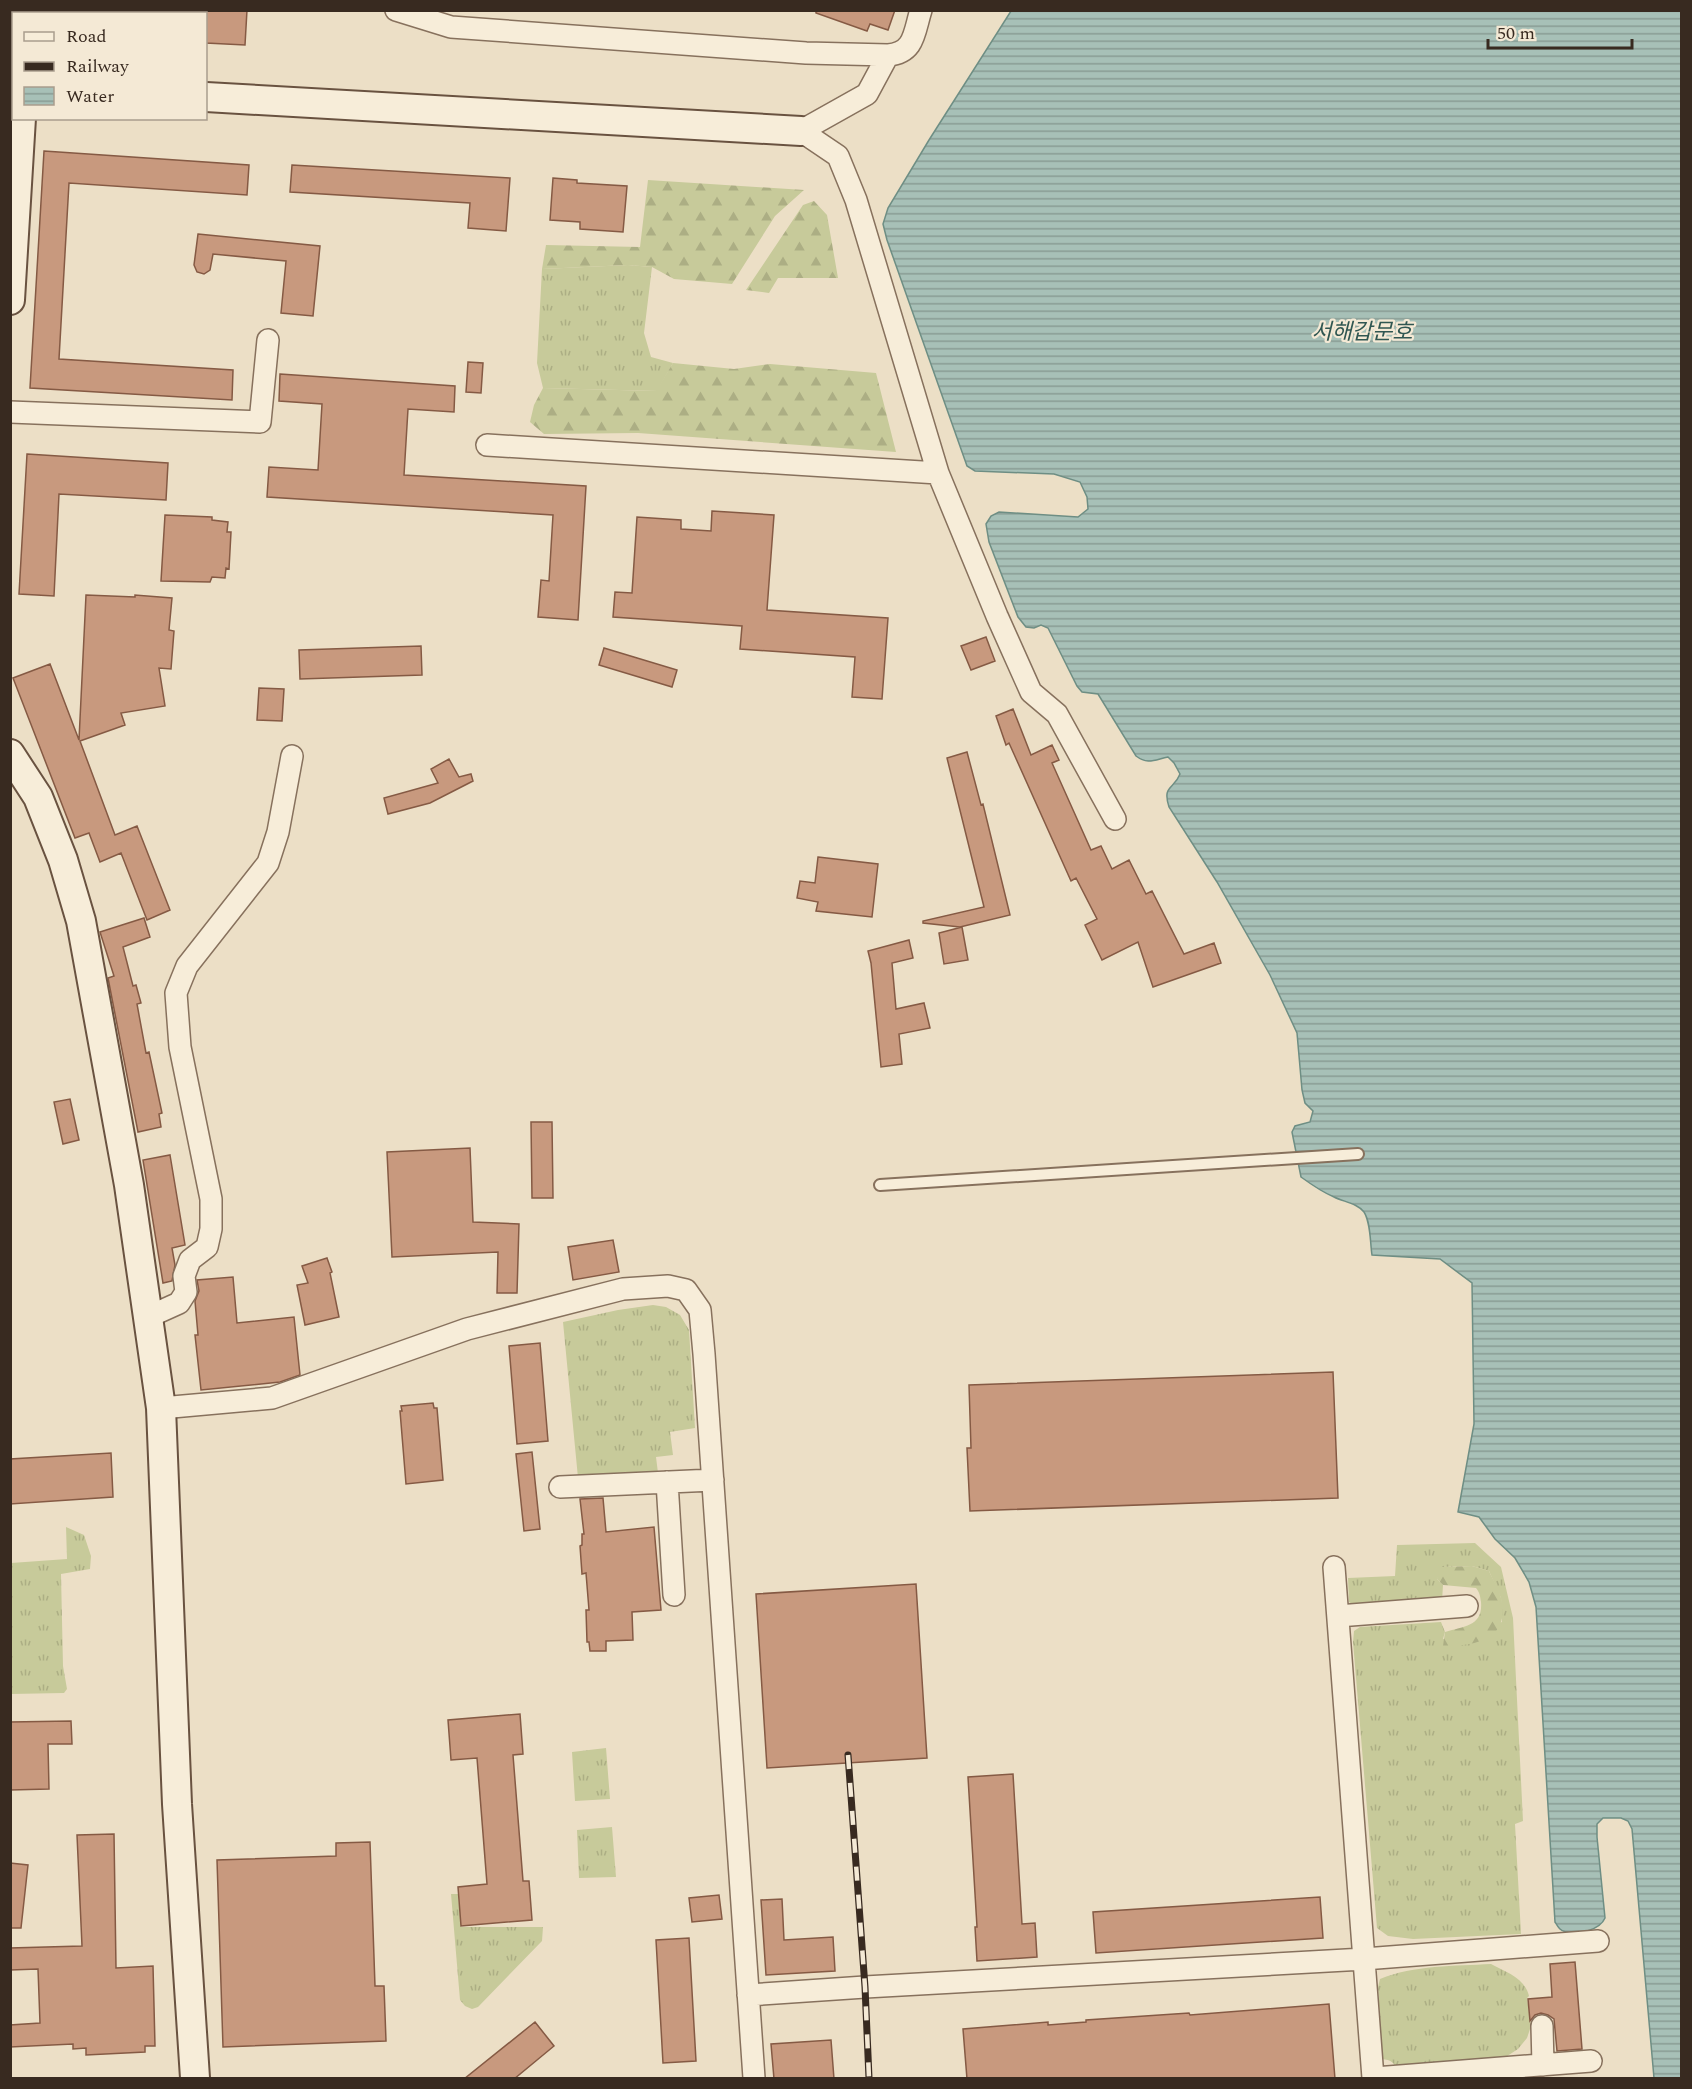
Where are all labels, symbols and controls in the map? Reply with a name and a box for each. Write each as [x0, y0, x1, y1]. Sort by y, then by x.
legend [12, 12, 207, 120]
scale bar [1488, 12, 1632, 50]
text: 50 m [1497, 20, 1535, 47]
text: Road [66, 23, 107, 50]
text: Railway [66, 53, 130, 80]
text: Water [66, 83, 114, 110]
water label: 서해갑문호 [1311, 316, 1414, 349]

